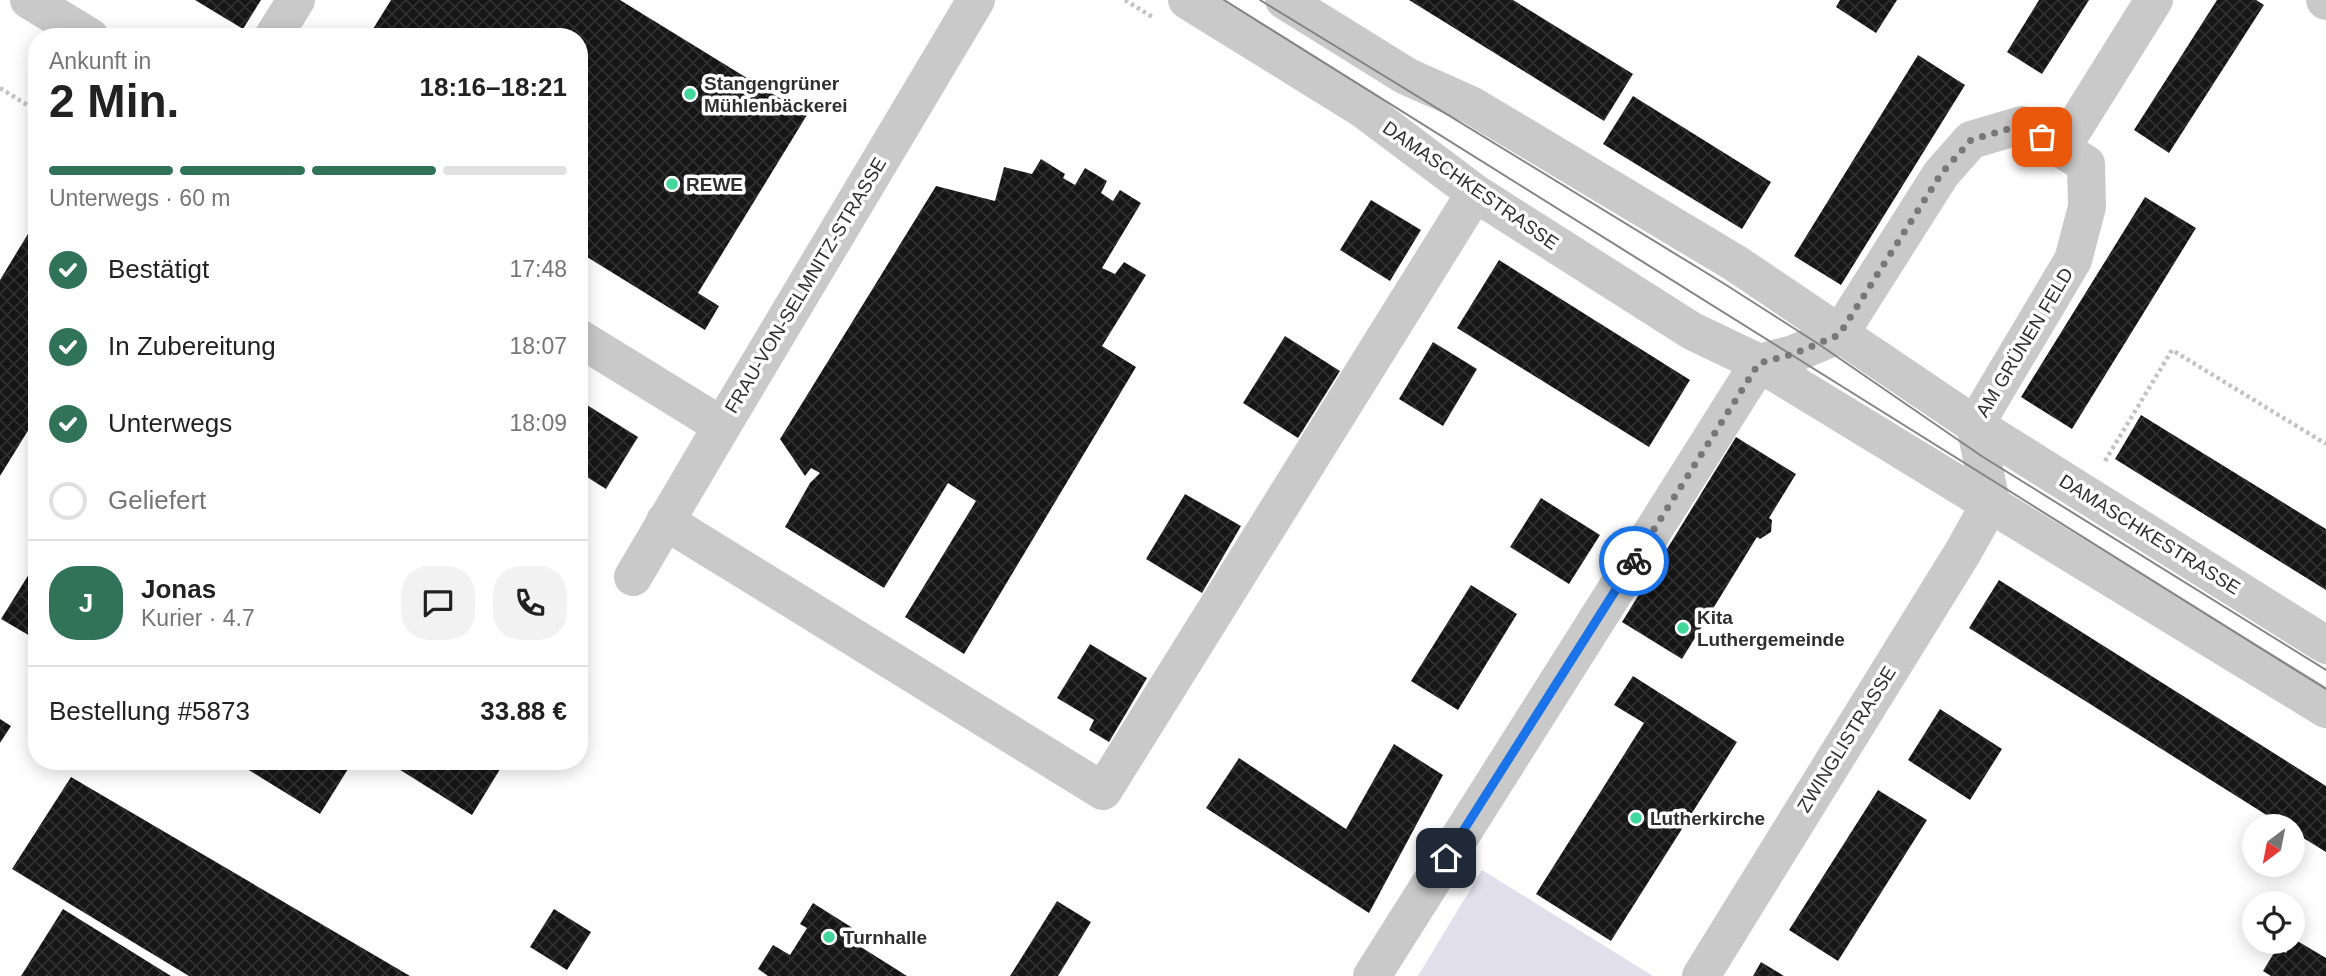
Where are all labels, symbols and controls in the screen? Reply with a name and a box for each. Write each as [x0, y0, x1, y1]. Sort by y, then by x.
text: Ankunft in [49, 48, 151, 74]
text: 18:16–18:21 [420, 72, 567, 102]
place label: Stangengrüner Mühlenbäckerei [704, 73, 848, 116]
text: 2 Min. [49, 75, 179, 127]
marker: Stangengrüner Mühlenbäckerei [682, 86, 698, 102]
pin [2012, 107, 2072, 167]
street label: DAMASCHKESTRASSE [1379, 117, 1562, 254]
icon: bag [2023, 118, 2061, 156]
street label: FRAU-VON-SELMNITZ-STRASSE [721, 154, 890, 417]
place label: REWE [686, 174, 743, 195]
marker: REWE [664, 176, 680, 192]
text: Unterwegs · 60 m [49, 185, 231, 211]
icon: check [49, 251, 87, 289]
text: Bestätigt [108, 254, 209, 284]
text: 17:48 [509, 256, 567, 282]
street label: AM GRÜNEN FELD [1972, 264, 2077, 421]
icon: check [49, 328, 87, 366]
text: In Zubereitung [108, 331, 276, 361]
text: 18:07 [509, 333, 567, 359]
icon: check [49, 405, 87, 443]
text: Unterwegs [108, 408, 232, 438]
text: 18:09 [509, 410, 567, 436]
street label: DAMASCHKESTRASSE [2056, 470, 2244, 599]
text: Geliefert [108, 485, 206, 515]
courier [1599, 526, 1669, 596]
icon: bike [1615, 542, 1653, 580]
button: chat [401, 566, 475, 640]
button: phone [493, 566, 567, 640]
text: Jonas [141, 574, 216, 604]
text: J [79, 588, 93, 618]
text: Kurier · 4.7 [141, 605, 255, 631]
place label: Kita Luthergemeinde [1697, 607, 1845, 650]
marker: Kita Luthergemeinde [1675, 620, 1691, 636]
street label: ZWINGLISTRASSE [1793, 663, 1900, 816]
text: Bestellung #5873 [49, 696, 250, 726]
text: 33.88 € [480, 696, 567, 726]
place label: Lutherkirche [1650, 808, 1765, 829]
marker: Lutherkirche [1628, 810, 1644, 826]
north arrow [2242, 814, 2305, 877]
map controls [2242, 814, 2305, 954]
pin [1416, 828, 1476, 888]
icon: home [1427, 839, 1465, 877]
button: locate [2242, 891, 2305, 954]
place label: Turnhalle [843, 927, 927, 948]
marker: Turnhalle [821, 929, 837, 945]

